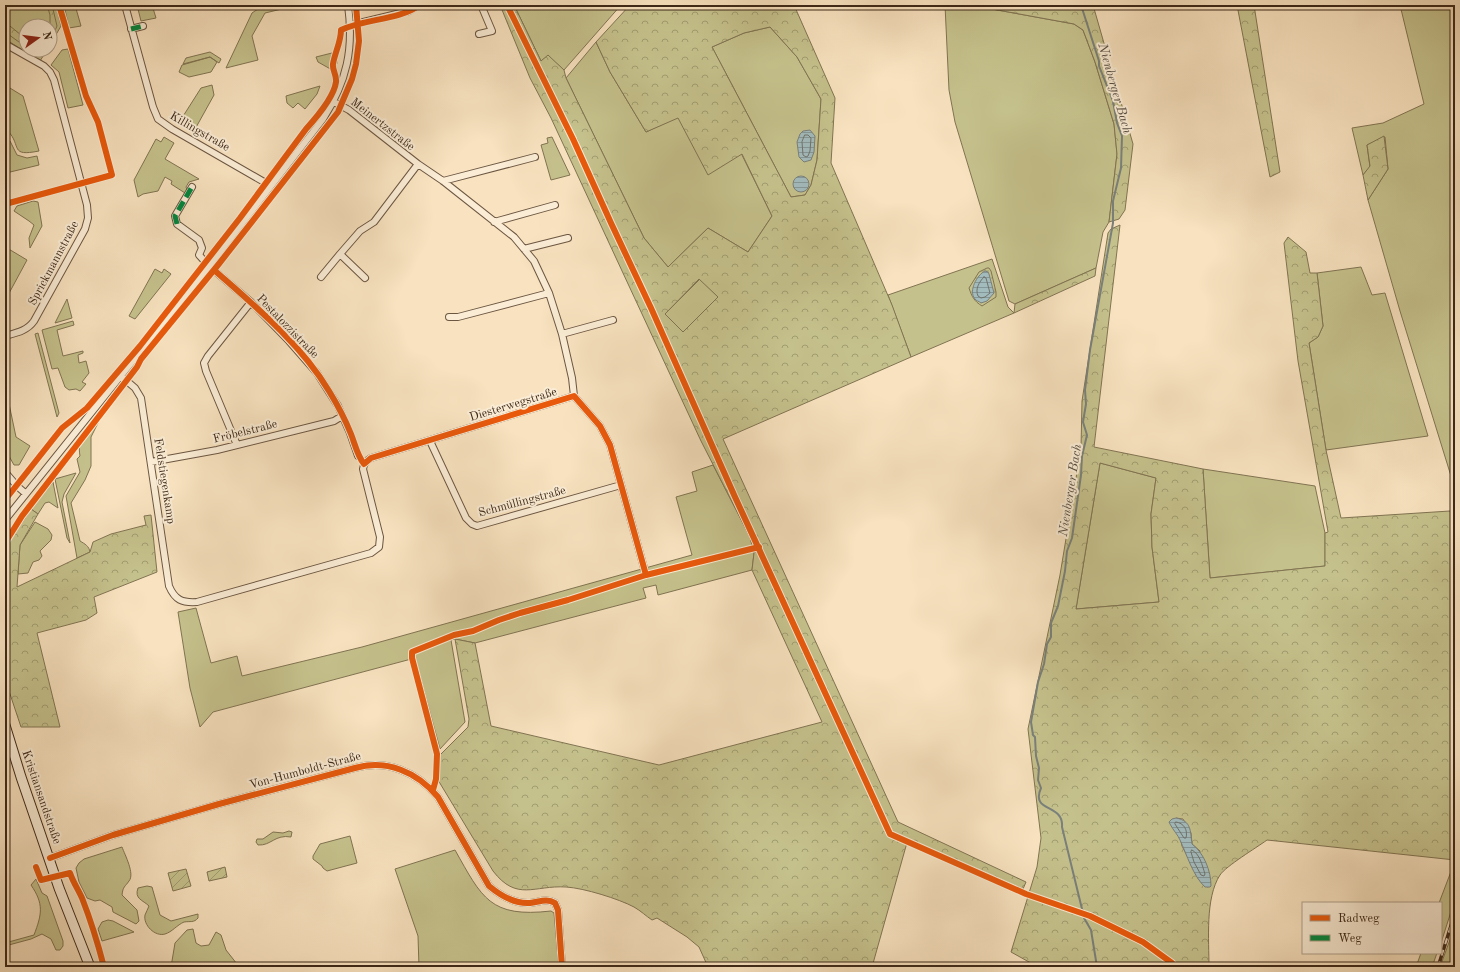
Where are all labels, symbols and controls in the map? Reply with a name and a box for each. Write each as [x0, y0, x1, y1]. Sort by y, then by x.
north arrow [18, 18, 58, 58]
text: N [40, 31, 53, 42]
water label: Nienberger Bach [1095, 41, 1134, 135]
street label: Meinertzstraße [348, 96, 417, 154]
street label: Killingstraße [167, 110, 232, 154]
street label: Sprickmannstraße [27, 219, 81, 308]
street label: Pestalozzistraße [254, 292, 321, 361]
street label: Diesterwegstraße [468, 386, 559, 424]
street label: Fröbelstraße [212, 418, 279, 446]
street label: Feldstiegenkamp [151, 437, 177, 525]
water label: Nienberger Bach [1057, 443, 1084, 538]
street label: Schmüllingstraße [477, 484, 568, 519]
street label: Kristiansandstraße [19, 749, 63, 846]
street label: Von-Humboldt-Straße [248, 750, 363, 792]
legend [1302, 902, 1442, 954]
text: Radweg [1338, 913, 1380, 925]
text: Weg [1338, 933, 1362, 945]

